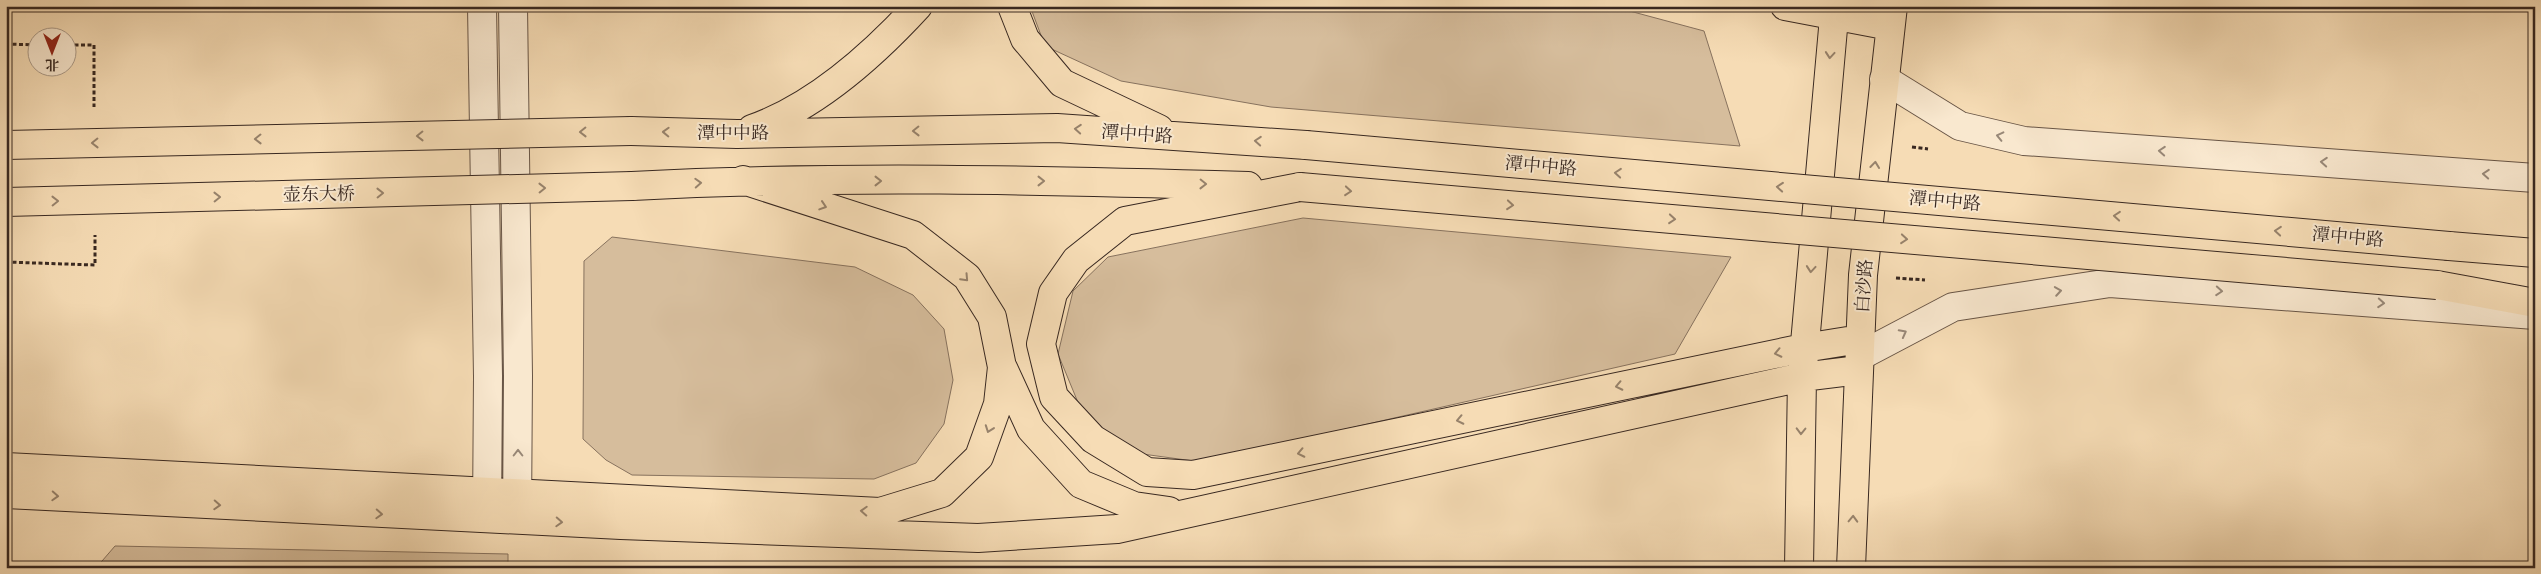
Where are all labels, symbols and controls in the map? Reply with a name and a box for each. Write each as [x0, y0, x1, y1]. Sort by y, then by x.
north arrow [28, 28, 78, 78]
one-way arrow [1825, 51, 1836, 59]
text: 北 [45, 57, 59, 72]
street label: 潭中中路 [1100, 122, 1174, 146]
street label: 潭中中路 [697, 123, 769, 143]
one-way arrow [1074, 124, 1082, 135]
one-way arrow [912, 126, 920, 136]
one-way arrow [578, 127, 586, 137]
one-way arrow [662, 127, 670, 138]
one-way arrow [416, 131, 424, 141]
one-way arrow [1996, 131, 2005, 142]
one-way arrow [253, 134, 261, 145]
one-way arrow [1254, 136, 1262, 147]
one-way arrow [91, 138, 99, 148]
one-way arrow [2158, 146, 2166, 157]
street label: 潭中中路 [1504, 153, 1578, 179]
one-way arrow [2320, 157, 2328, 168]
one-way arrow [1869, 161, 1880, 169]
one-way arrow [1614, 167, 1622, 178]
one-way arrow [2482, 169, 2490, 180]
one-way arrow [874, 176, 882, 186]
one-way arrow [1037, 176, 1045, 186]
one-way arrow [694, 177, 702, 188]
one-way arrow [1199, 179, 1207, 190]
one-way arrow [1776, 182, 1784, 193]
street label: 壶东大桥 [283, 183, 355, 205]
one-way arrow [539, 183, 547, 194]
one-way arrow [1345, 185, 1353, 196]
one-way arrow [376, 187, 384, 198]
street label: 潭中中路 [1908, 188, 1982, 214]
one-way arrow [214, 191, 222, 202]
one-way arrow [51, 195, 59, 206]
one-way arrow [1506, 199, 1514, 210]
one-way arrow [818, 200, 826, 210]
one-way arrow [2112, 211, 2120, 222]
one-way arrow [1668, 213, 1676, 224]
street label: 潭中中路 [2311, 224, 2385, 250]
one-way arrow [2274, 225, 2282, 236]
one-way arrow [1900, 233, 1908, 244]
street label: 白沙路 [1852, 258, 1876, 314]
one-way arrow [1806, 265, 1817, 273]
one-way arrow [959, 272, 968, 281]
one-way arrow [2216, 285, 2224, 296]
one-way arrow [2053, 286, 2062, 296]
one-way arrow [2378, 297, 2386, 308]
one-way arrow [1898, 329, 1907, 339]
one-way arrow [1773, 347, 1782, 358]
one-way arrow [1614, 381, 1623, 391]
one-way arrow [1455, 414, 1464, 424]
one-way arrow [985, 424, 995, 432]
one-way arrow [1796, 428, 1806, 435]
one-way arrow [1296, 447, 1305, 458]
one-way arrow [513, 449, 523, 456]
one-way arrow [51, 491, 59, 502]
one-way arrow [213, 499, 221, 510]
one-way arrow [860, 505, 868, 516]
one-way arrow [376, 508, 384, 519]
one-way arrow [1848, 515, 1859, 523]
one-way arrow [556, 516, 564, 527]

